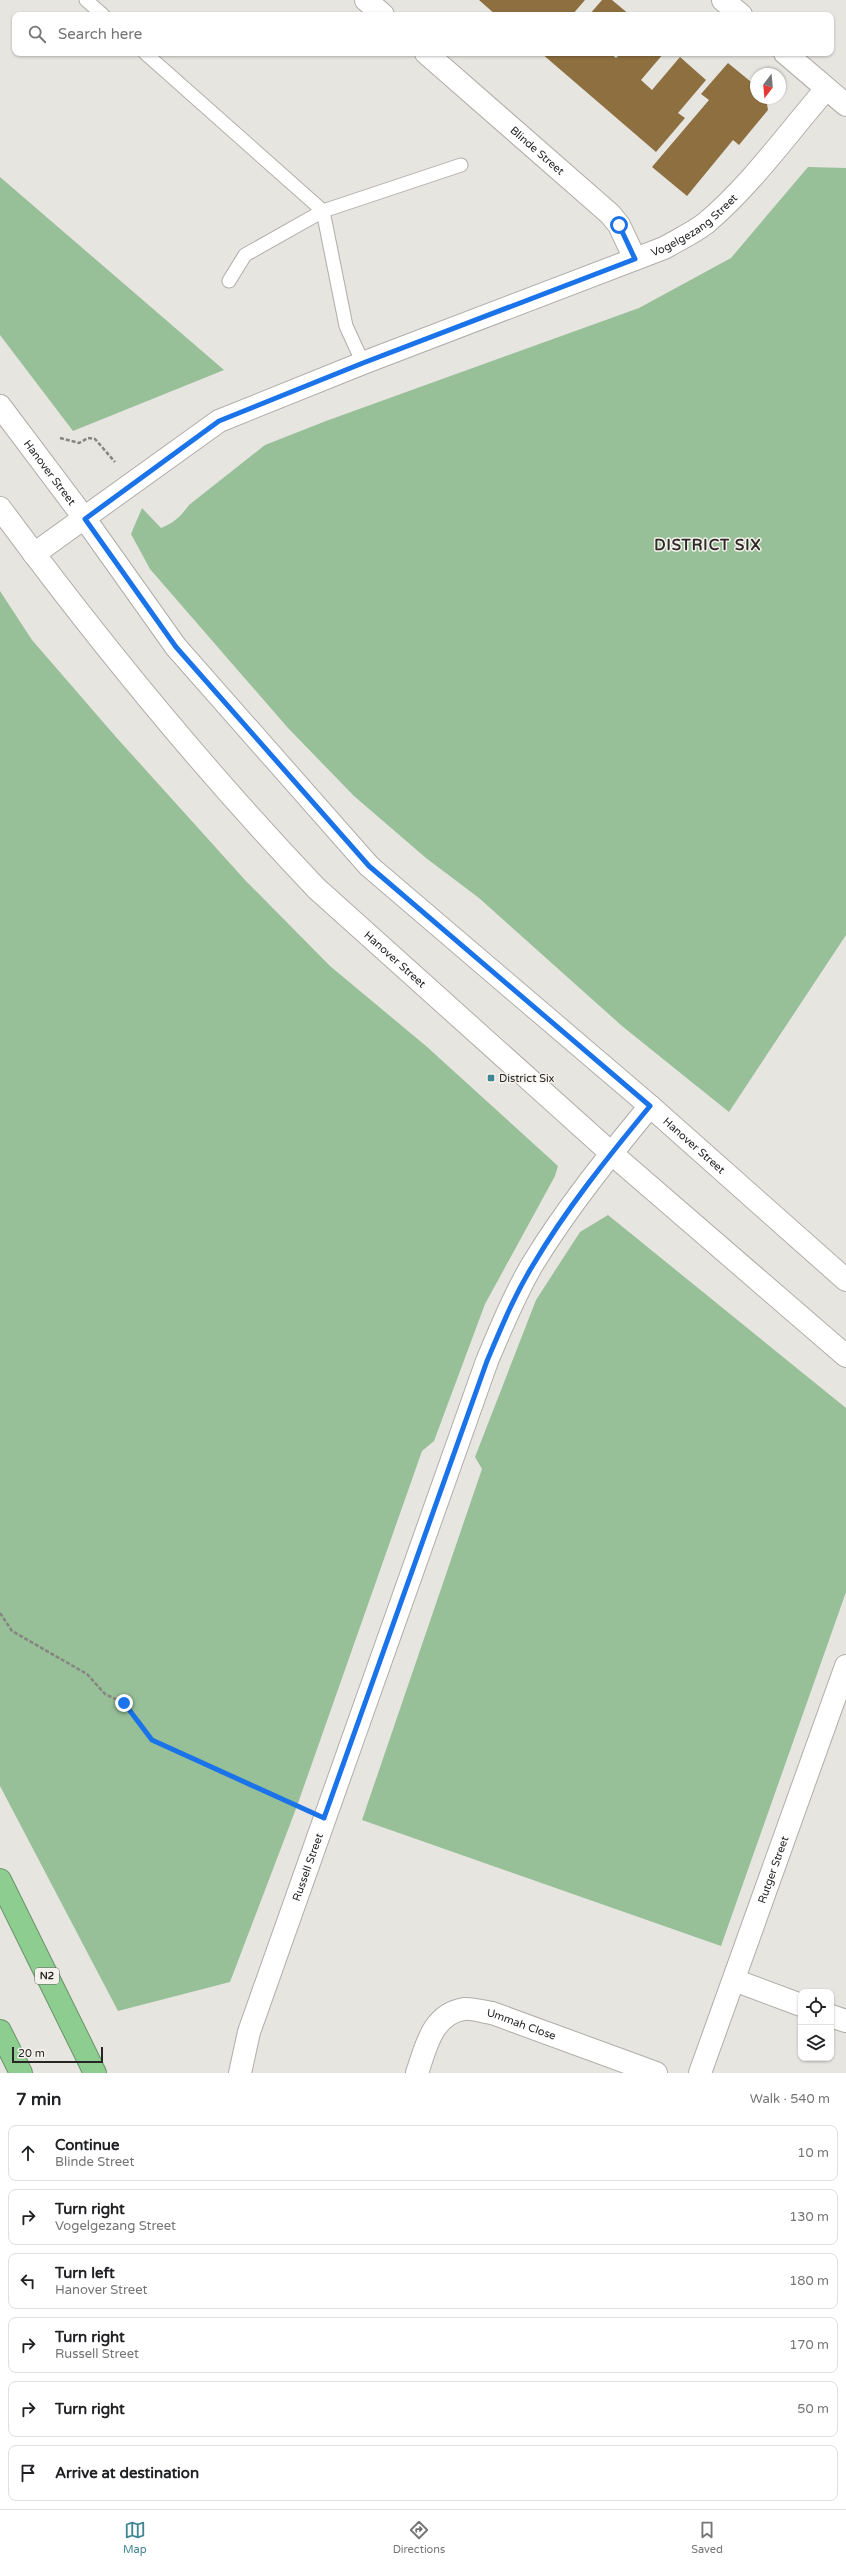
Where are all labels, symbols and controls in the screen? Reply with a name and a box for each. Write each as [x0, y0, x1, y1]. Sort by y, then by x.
search box [12, 12, 834, 56]
icon: search [26, 23, 48, 45]
text: Search here [58, 25, 142, 43]
north arrow [750, 68, 786, 104]
street label: Blinde Street [508, 123, 567, 178]
street label: Vogelgezang Street [649, 191, 740, 259]
route start [610, 216, 628, 234]
street label: Hanover Street [21, 437, 79, 508]
district label: DISTRICT SIX [654, 536, 762, 554]
street label: Hanover Street [362, 928, 429, 990]
place label: District Six [499, 1072, 555, 1085]
marker: District Six [486, 1073, 496, 1083]
street label: Hanover Street [661, 1114, 728, 1176]
route end [115, 1694, 133, 1712]
street label: Russell Street [289, 1831, 326, 1903]
street label: Rutger Street [755, 1834, 791, 1905]
road number: N2 [35, 1968, 59, 1984]
map controls [798, 1989, 834, 2061]
button: locate [798, 1989, 834, 2025]
street label: Ummah Close [486, 2006, 558, 2042]
button: layers [798, 2025, 834, 2061]
scale bar [12, 2045, 103, 2064]
text: 20 m [18, 2047, 45, 2060]
text: 7 min [16, 2089, 61, 2110]
text: Walk · 540 m [750, 2091, 830, 2107]
text: Continue [55, 2136, 119, 2154]
icon: ahead [17, 2142, 39, 2164]
text: 10 m [797, 2145, 829, 2161]
text: Blinde Street [55, 2154, 134, 2170]
text: Turn right [55, 2200, 125, 2218]
icon: right [17, 2206, 39, 2228]
text: 130 m [789, 2209, 829, 2225]
text: Vogelgezang Street [55, 2218, 176, 2234]
text: Turn left [55, 2264, 115, 2282]
icon: left [17, 2270, 39, 2292]
text: 180 m [789, 2273, 829, 2289]
text: Hanover Street [55, 2282, 148, 2298]
text: Turn right [55, 2328, 125, 2346]
icon: right [17, 2334, 39, 2356]
text: 170 m [789, 2337, 829, 2353]
text: Russell Street [55, 2346, 139, 2362]
icon: right [17, 2398, 39, 2420]
text: Turn right [55, 2400, 125, 2418]
text: 50 m [797, 2401, 829, 2417]
icon: arrive [17, 2462, 39, 2484]
text: Arrive at destination [55, 2464, 199, 2482]
tab: Map [123, 2519, 147, 2556]
tab: Directions [393, 2519, 445, 2556]
tab: Saved [691, 2519, 723, 2556]

